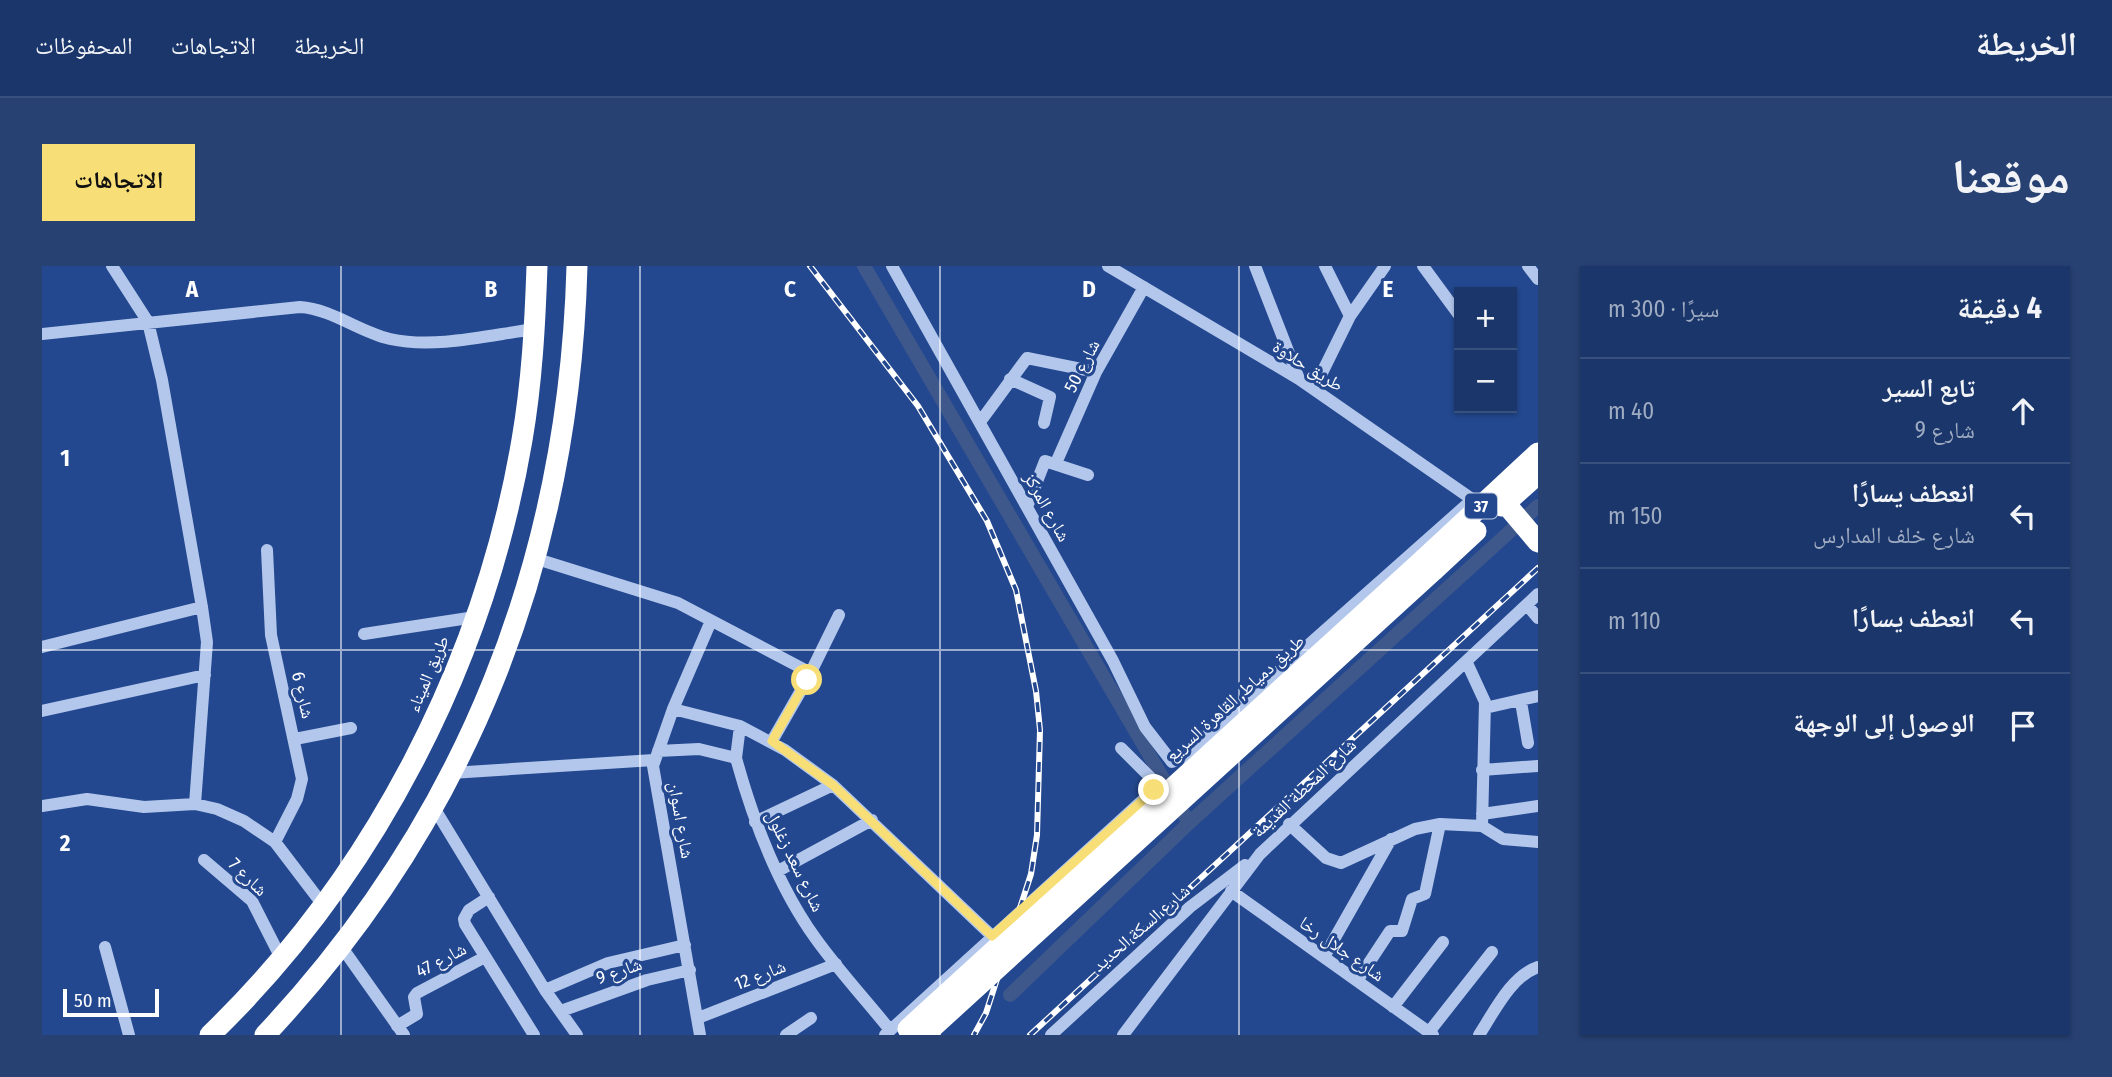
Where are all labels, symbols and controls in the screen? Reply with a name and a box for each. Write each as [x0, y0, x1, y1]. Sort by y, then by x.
text: الخريطة [1976, 24, 2077, 64]
text: المحفوظات [35, 32, 133, 60]
text: الاتجاهات [171, 32, 256, 60]
text: الخريطة [294, 32, 365, 60]
button: الاتجاهات [42, 144, 195, 221]
text: موقعنا [1952, 147, 2070, 206]
text: A [185, 275, 199, 303]
text: B [485, 275, 498, 303]
text: C [784, 275, 796, 303]
text: D [1082, 275, 1096, 303]
text: E [1383, 275, 1394, 303]
map controls [1454, 287, 1517, 413]
button: + [1454, 287, 1517, 350]
text: 4 دقيقة [1957, 290, 2042, 326]
text: سيرًا · 300 m [1608, 295, 1719, 323]
street label: شارع 50 [1059, 336, 1105, 396]
street label: طريق حلاوة [1269, 336, 1347, 396]
button: − [1454, 350, 1517, 413]
text: تابع السير [1883, 373, 1975, 404]
icon: ahead [2004, 392, 2042, 430]
text: 40 m [1608, 397, 1654, 425]
text: شارع 9 [1915, 416, 1975, 444]
text: 1 [60, 444, 70, 472]
street label: شارع المركز [1018, 468, 1075, 546]
text: انعطف يسارًا [1852, 478, 1975, 509]
road number: 37 [1465, 494, 1497, 518]
icon: left [2004, 497, 2042, 535]
text: 150 m [1608, 502, 1663, 530]
text: شارع خلف المدارس [1813, 521, 1975, 549]
icon: left [2004, 602, 2042, 640]
text: انعطف يسارًا [1852, 603, 1975, 634]
text: 110 m [1608, 607, 1661, 635]
street label: طريق دمياط, القاهرة السريع [1161, 630, 1310, 767]
street label: طريق الميناء [402, 633, 454, 715]
route start [791, 664, 822, 695]
street label: شارع 6 [287, 669, 319, 721]
icon: arrive [2004, 707, 2042, 745]
text: الوصول إلى الوجهة [1793, 708, 1975, 739]
street label: شارع المحطة القديمة [1247, 734, 1361, 842]
route end [1138, 774, 1169, 805]
street label: شارع اسوان [663, 780, 699, 860]
street label: شارع سعد زغلول [761, 807, 829, 915]
text: 2 [59, 829, 71, 857]
street label: شارع 7 [224, 853, 272, 901]
street label: شارع السكة الحديد [1088, 880, 1194, 976]
street label: شارع جلال رخا [1295, 912, 1389, 986]
street label: شارع 47 [412, 938, 470, 982]
street label: شارع 9 [593, 953, 645, 989]
street label: شارع 12 [731, 955, 789, 995]
scale bar [63, 986, 159, 1018]
text: 50 m [74, 989, 112, 1012]

